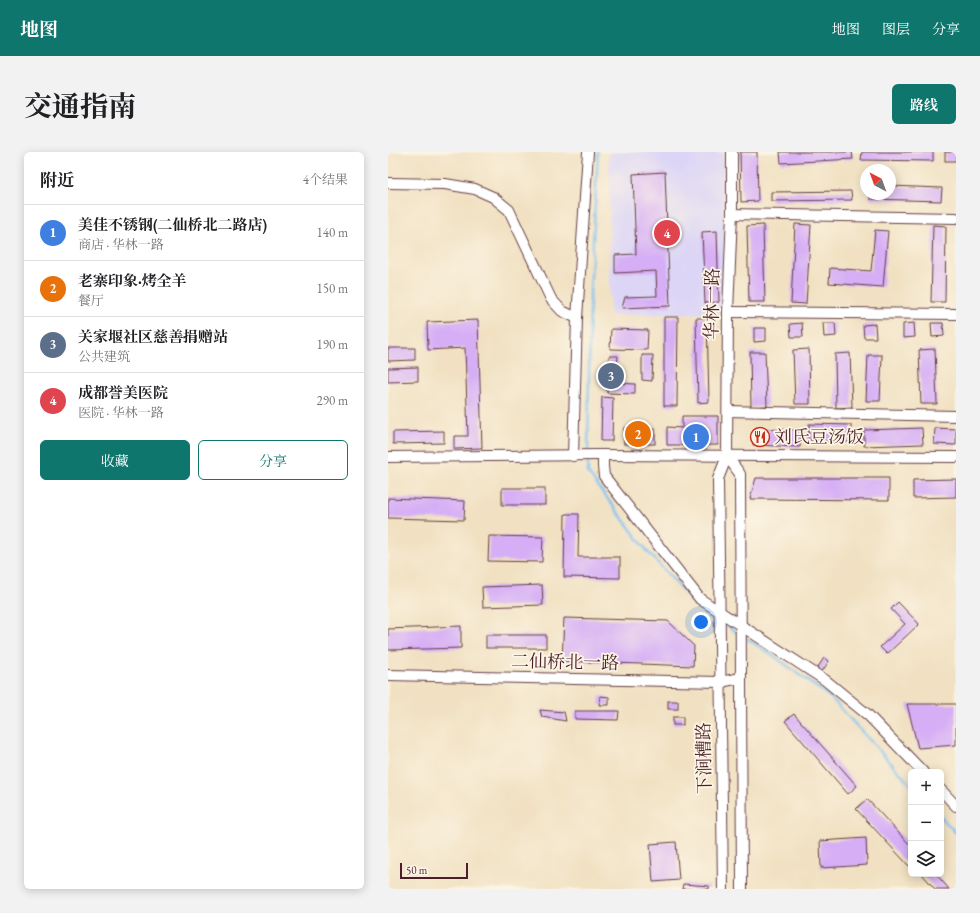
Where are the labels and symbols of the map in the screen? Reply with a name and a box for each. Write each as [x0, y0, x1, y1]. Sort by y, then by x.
north arrow [860, 164, 896, 200]
pin: 4 [654, 218, 680, 248]
street label: 华林一路 [699, 268, 724, 340]
pin: 3 [598, 361, 624, 391]
pin: 2 [625, 419, 651, 449]
pin: 1 [683, 422, 709, 452]
place label: 刘氏豆汤饭 [774, 425, 864, 448]
restaurant icon: 刘氏豆汤饭 [749, 426, 771, 448]
your location [691, 612, 711, 632]
street label: 二仙桥北一路 [511, 649, 619, 674]
street label: 下涧槽路 [691, 722, 716, 794]
scale bar [400, 861, 468, 880]

